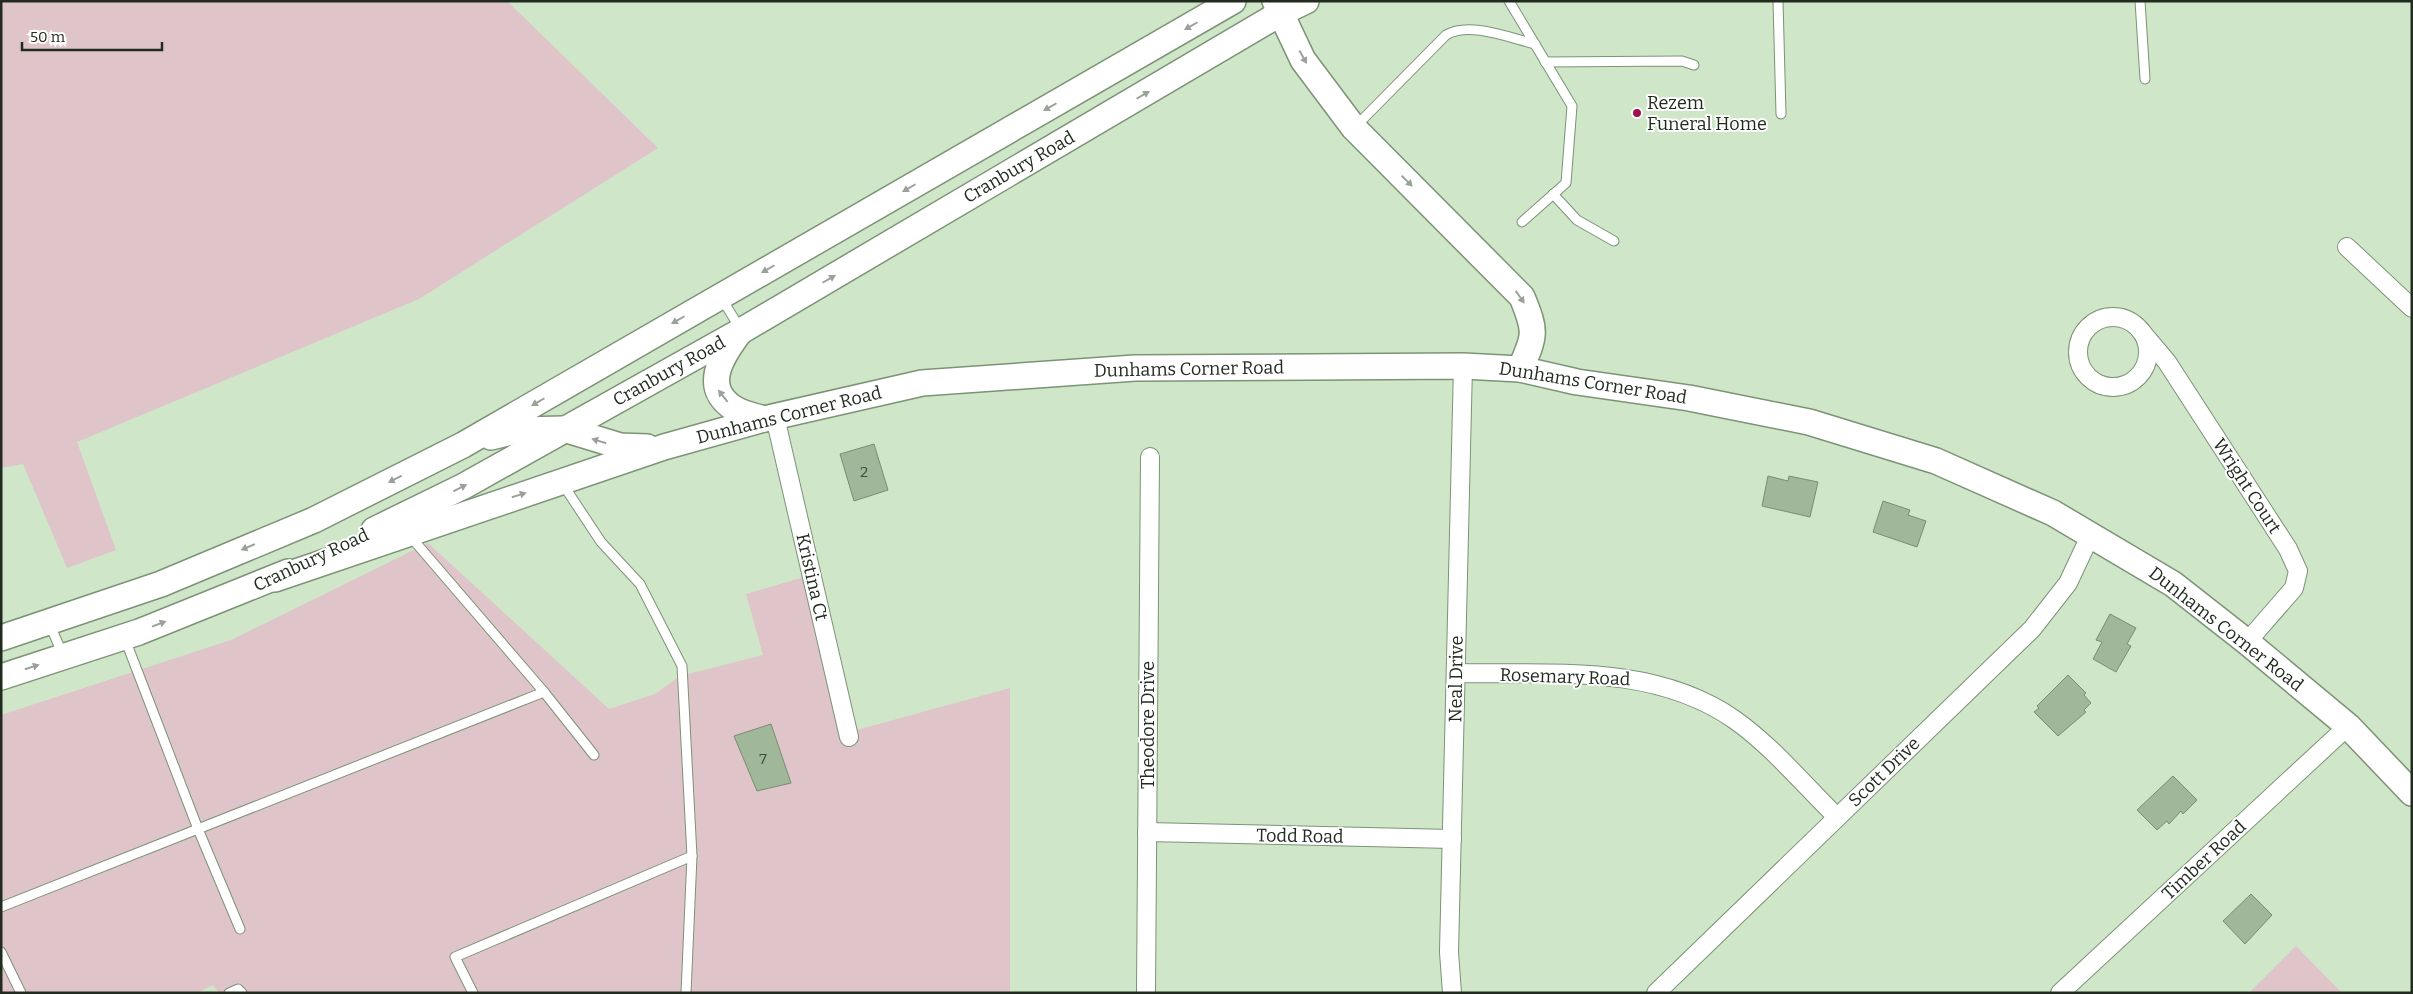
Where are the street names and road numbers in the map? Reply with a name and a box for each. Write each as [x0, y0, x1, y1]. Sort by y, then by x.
street label: Cranbury Road [959, 126, 1079, 208]
street label: Cranbury Road [609, 331, 729, 411]
street label: Dunhams Corner Road [1094, 356, 1285, 382]
street label: Dunhams Corner Road [1497, 357, 1689, 409]
street label: Dunhams Corner Road [694, 381, 884, 449]
street label: Wright Court [2208, 434, 2286, 538]
street label: Cranbury Road [250, 523, 373, 596]
street label: Kristina Ct [791, 531, 833, 623]
street label: Dunhams Corner Road [2144, 562, 2308, 696]
street label: Neal Drive [1444, 635, 1468, 723]
street label: Theodore Drive [1137, 661, 1159, 789]
street label: Rosemary Road [1499, 664, 1631, 690]
street label: Scott Drive [1844, 733, 1924, 811]
street label: Timber Road [2157, 815, 2251, 904]
street label: Todd Road [1256, 824, 1344, 848]

